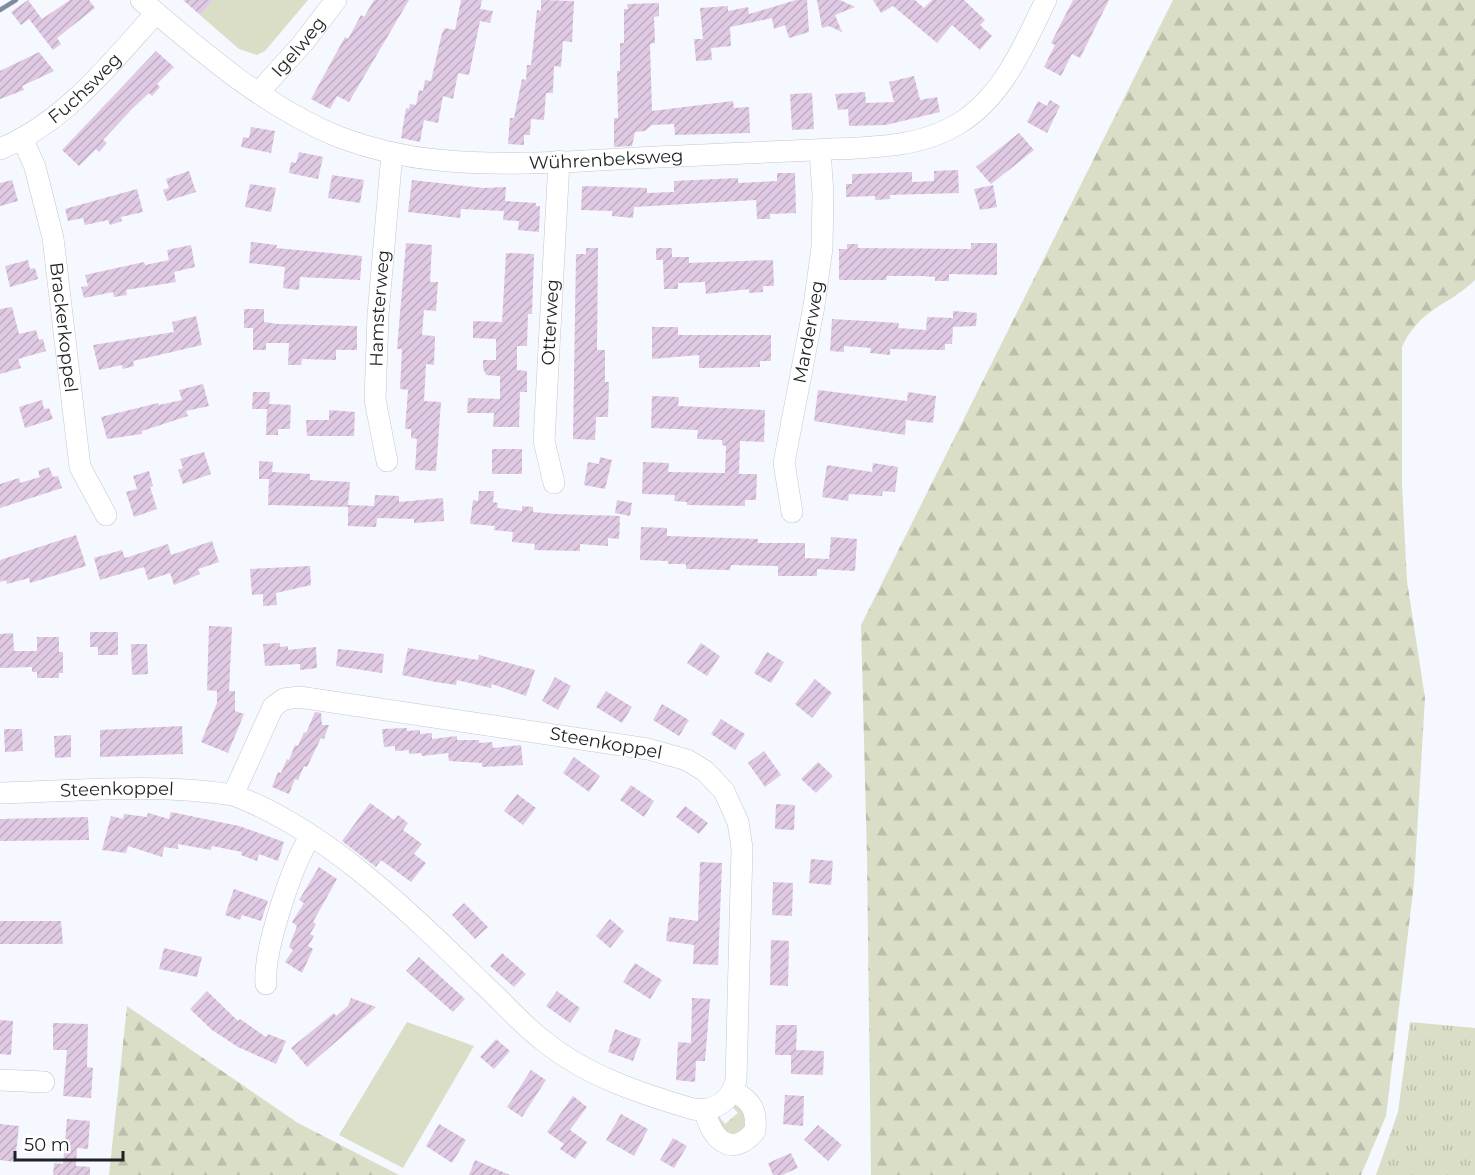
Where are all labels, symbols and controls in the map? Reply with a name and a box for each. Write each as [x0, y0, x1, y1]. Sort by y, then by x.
street label: Igelweg [267, 12, 330, 82]
street label: Fuchsweg [44, 49, 126, 128]
street label: Wührenbeksweg [528, 145, 684, 174]
street label: Hamsterweg [365, 249, 395, 367]
street label: Brackerkoppel [45, 261, 82, 394]
street label: Otterweg [537, 279, 564, 366]
street label: Marderweg [788, 279, 828, 385]
street label: Steenkoppel [548, 722, 664, 764]
street label: Steenkoppel [60, 778, 174, 802]
scale bar [15, 1124, 123, 1162]
text: 50 m [24, 1134, 70, 1156]

